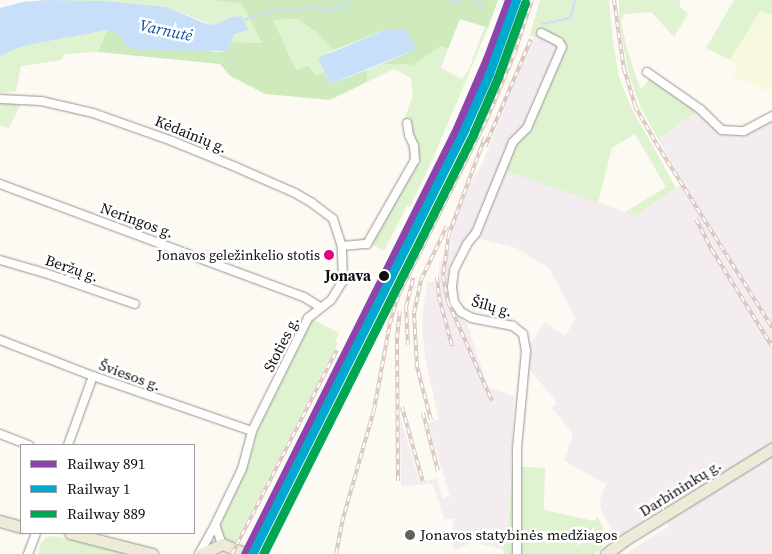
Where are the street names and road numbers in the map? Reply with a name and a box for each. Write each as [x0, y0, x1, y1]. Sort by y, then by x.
street label: Kėdainių g. [152, 111, 230, 157]
street label: Neringos g. [98, 198, 176, 242]
street label: Beržų g. [43, 251, 101, 285]
street label: Šilų g. [470, 292, 514, 320]
street label: Stoties g. [259, 313, 303, 375]
street label: Šviesos g. [97, 356, 163, 394]
street label: Darbininkų g. [636, 456, 724, 520]

